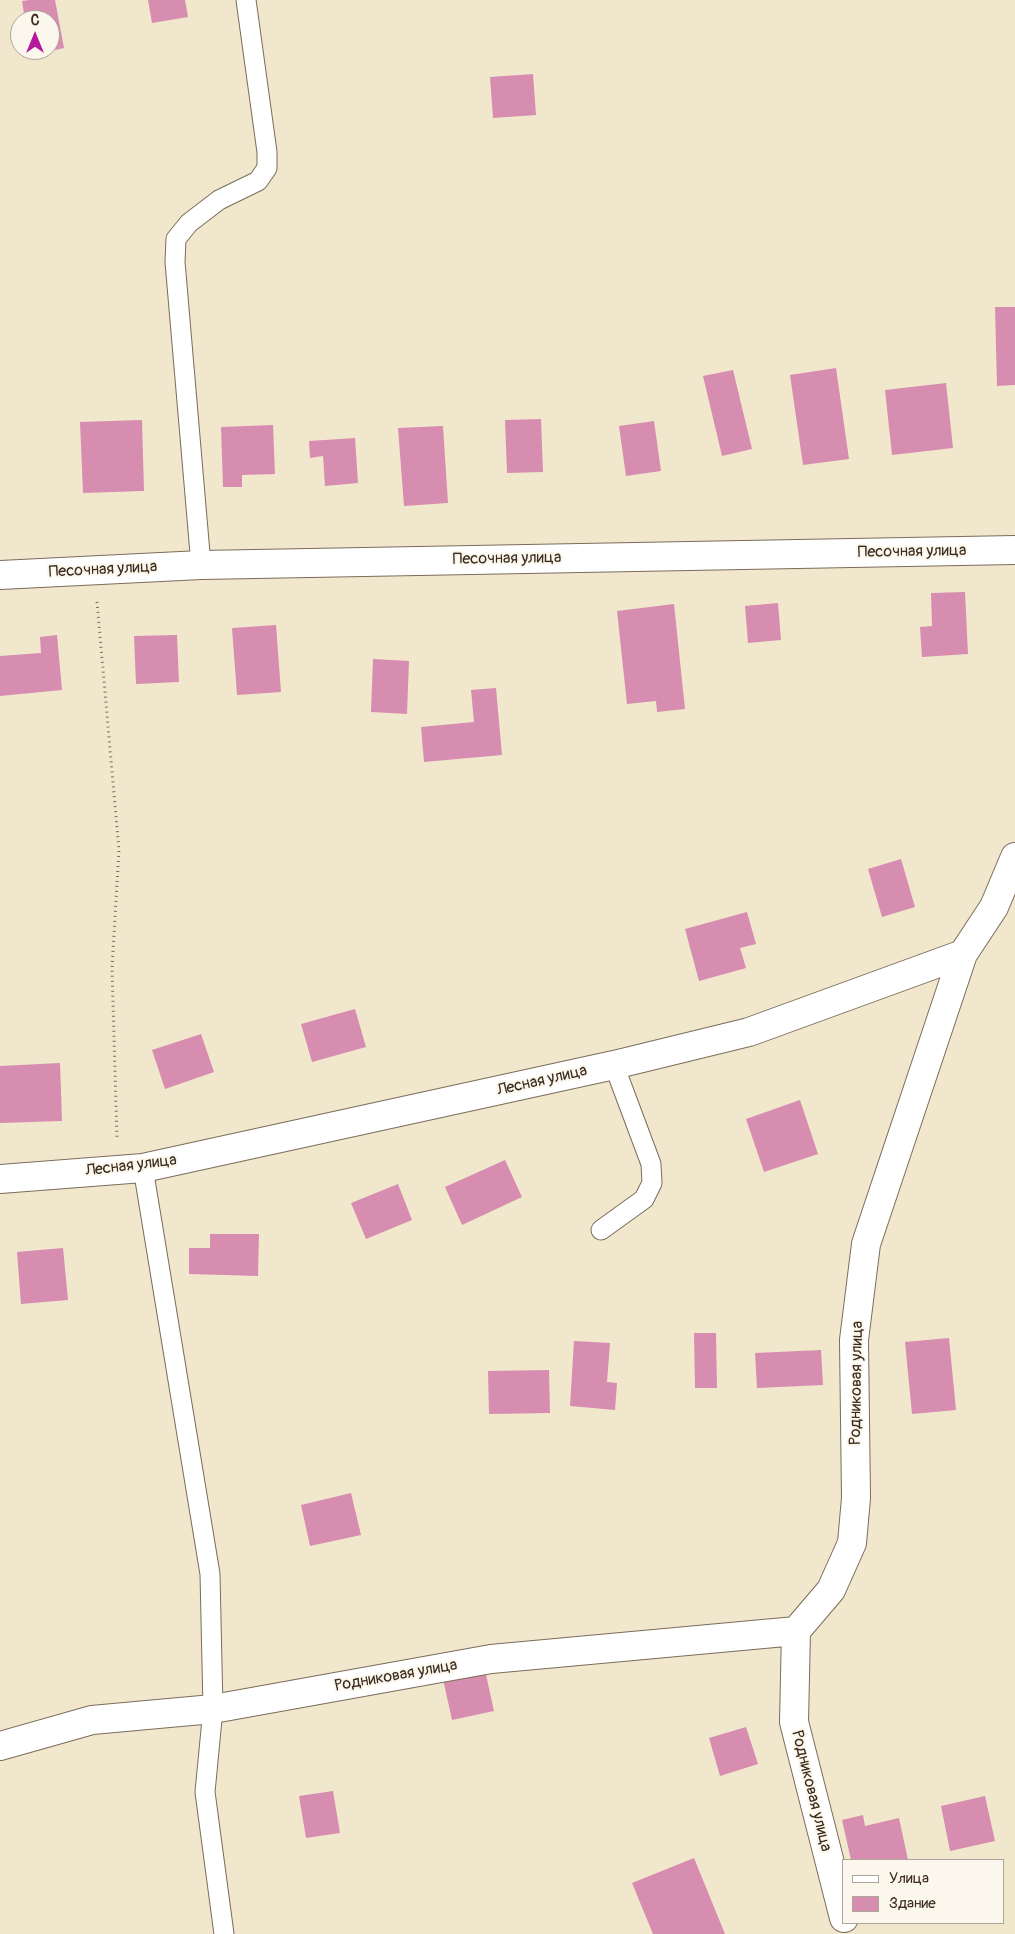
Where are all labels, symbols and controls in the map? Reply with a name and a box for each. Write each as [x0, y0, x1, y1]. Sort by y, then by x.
north arrow [10, 10, 60, 60]
text: С [31, 12, 39, 29]
street label: Песочная улица [858, 541, 966, 563]
street label: Песочная улица [453, 548, 561, 570]
street label: Песочная улица [48, 558, 158, 582]
street label: Лесная улица [495, 1061, 589, 1101]
street label: Лесная улица [84, 1151, 178, 1181]
street label: Родниковая улица [846, 1321, 868, 1445]
street label: Родниковая улица [333, 1656, 459, 1696]
street label: Родниковая улица [787, 1728, 835, 1854]
legend [842, 1859, 1005, 1924]
text: Улица [889, 1869, 929, 1888]
text: Здание [889, 1894, 936, 1913]

